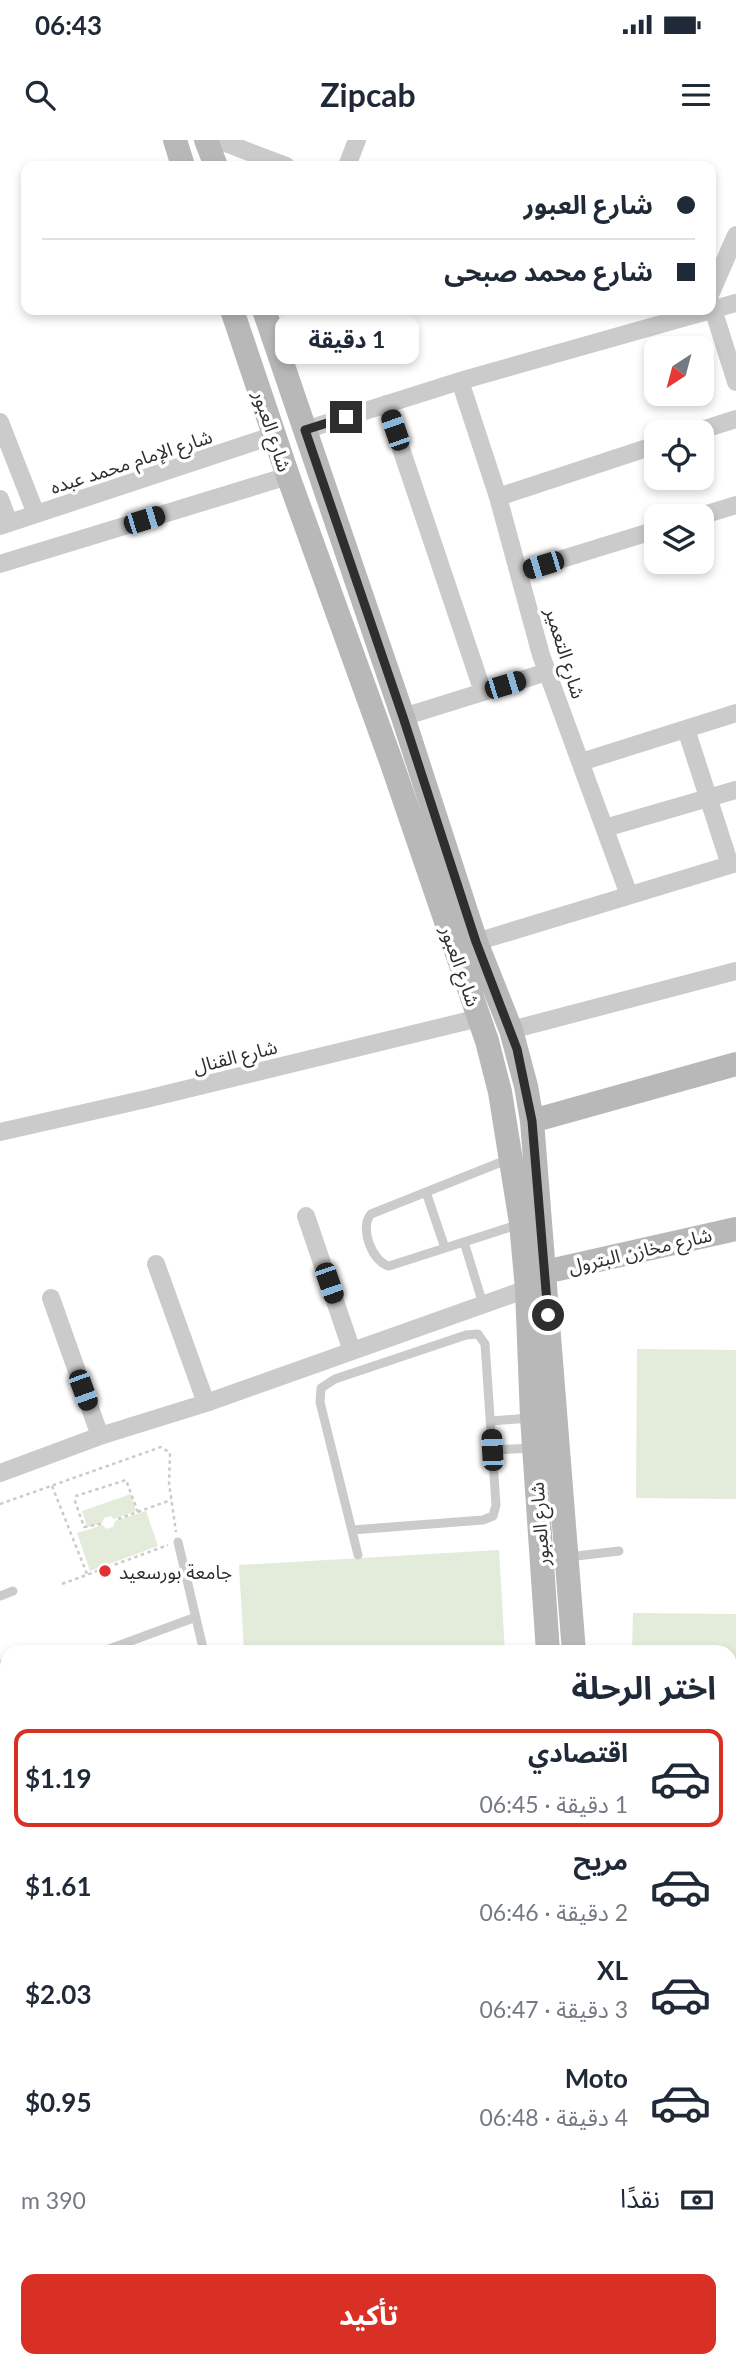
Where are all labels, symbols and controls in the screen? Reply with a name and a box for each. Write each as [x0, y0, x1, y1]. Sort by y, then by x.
text: 06:43 [35, 9, 102, 41]
text: Zipcab [320, 75, 416, 114]
icon: search [21, 76, 59, 114]
icon: menu [677, 76, 715, 114]
text: شارع العبور [524, 188, 653, 220]
text: شارع محمد صبحى [444, 255, 653, 287]
callout: 1 دقيقة [274, 316, 418, 364]
text: 1 دقيقة [309, 325, 385, 353]
north arrow [644, 336, 714, 406]
map controls [644, 336, 714, 574]
street label: شارع العبور [246, 387, 297, 475]
route end [330, 401, 362, 433]
car [379, 407, 412, 453]
button: locate [644, 420, 714, 490]
street label: شارع الإمام محمد عبده [47, 424, 216, 502]
car [121, 504, 168, 536]
button: layers [644, 504, 714, 574]
car [520, 549, 567, 581]
street label: شارع التعمير [538, 604, 591, 702]
car [482, 669, 529, 701]
street label: شارع العبور [433, 922, 486, 1010]
street label: شارع القنال [190, 1034, 280, 1080]
street label: شارع مخازن البترول [566, 1222, 715, 1281]
car [313, 1260, 346, 1306]
route start [532, 1299, 564, 1331]
car [66, 1367, 101, 1413]
car [481, 1428, 504, 1472]
street label: شارع العبور [525, 1481, 556, 1568]
place label: جامعة بورسعيد [119, 1560, 232, 1584]
marker: جامعة بورسعيد [97, 1563, 113, 1579]
text: اختر الرحلة [572, 1667, 716, 1706]
text: اقتصادي [528, 1736, 628, 1768]
icon: car [649, 1747, 712, 1810]
text: $1.19 [25, 1762, 92, 1794]
text: 1 دقيقة · 06:45 [480, 1790, 628, 1818]
text: مريح [573, 1844, 628, 1876]
icon: car [649, 1855, 712, 1918]
text: $1.61 [25, 1870, 92, 1902]
text: 2 دقيقة · 06:46 [480, 1898, 628, 1926]
text: XL [597, 1954, 628, 1986]
icon: car [649, 1963, 712, 2026]
text: $2.03 [25, 1978, 92, 2010]
text: 3 دقيقة · 06:47 [480, 1995, 628, 2023]
text: Moto [565, 2062, 628, 2094]
icon: car [649, 2071, 712, 2134]
text: $0.95 [25, 2086, 92, 2118]
text: 4 دقيقة · 06:48 [480, 2103, 628, 2131]
icon: cash [678, 2181, 716, 2219]
text: نقدًا [620, 2182, 660, 2214]
text: 390 m [21, 2186, 86, 2214]
button: تأكيد [21, 2274, 716, 2354]

